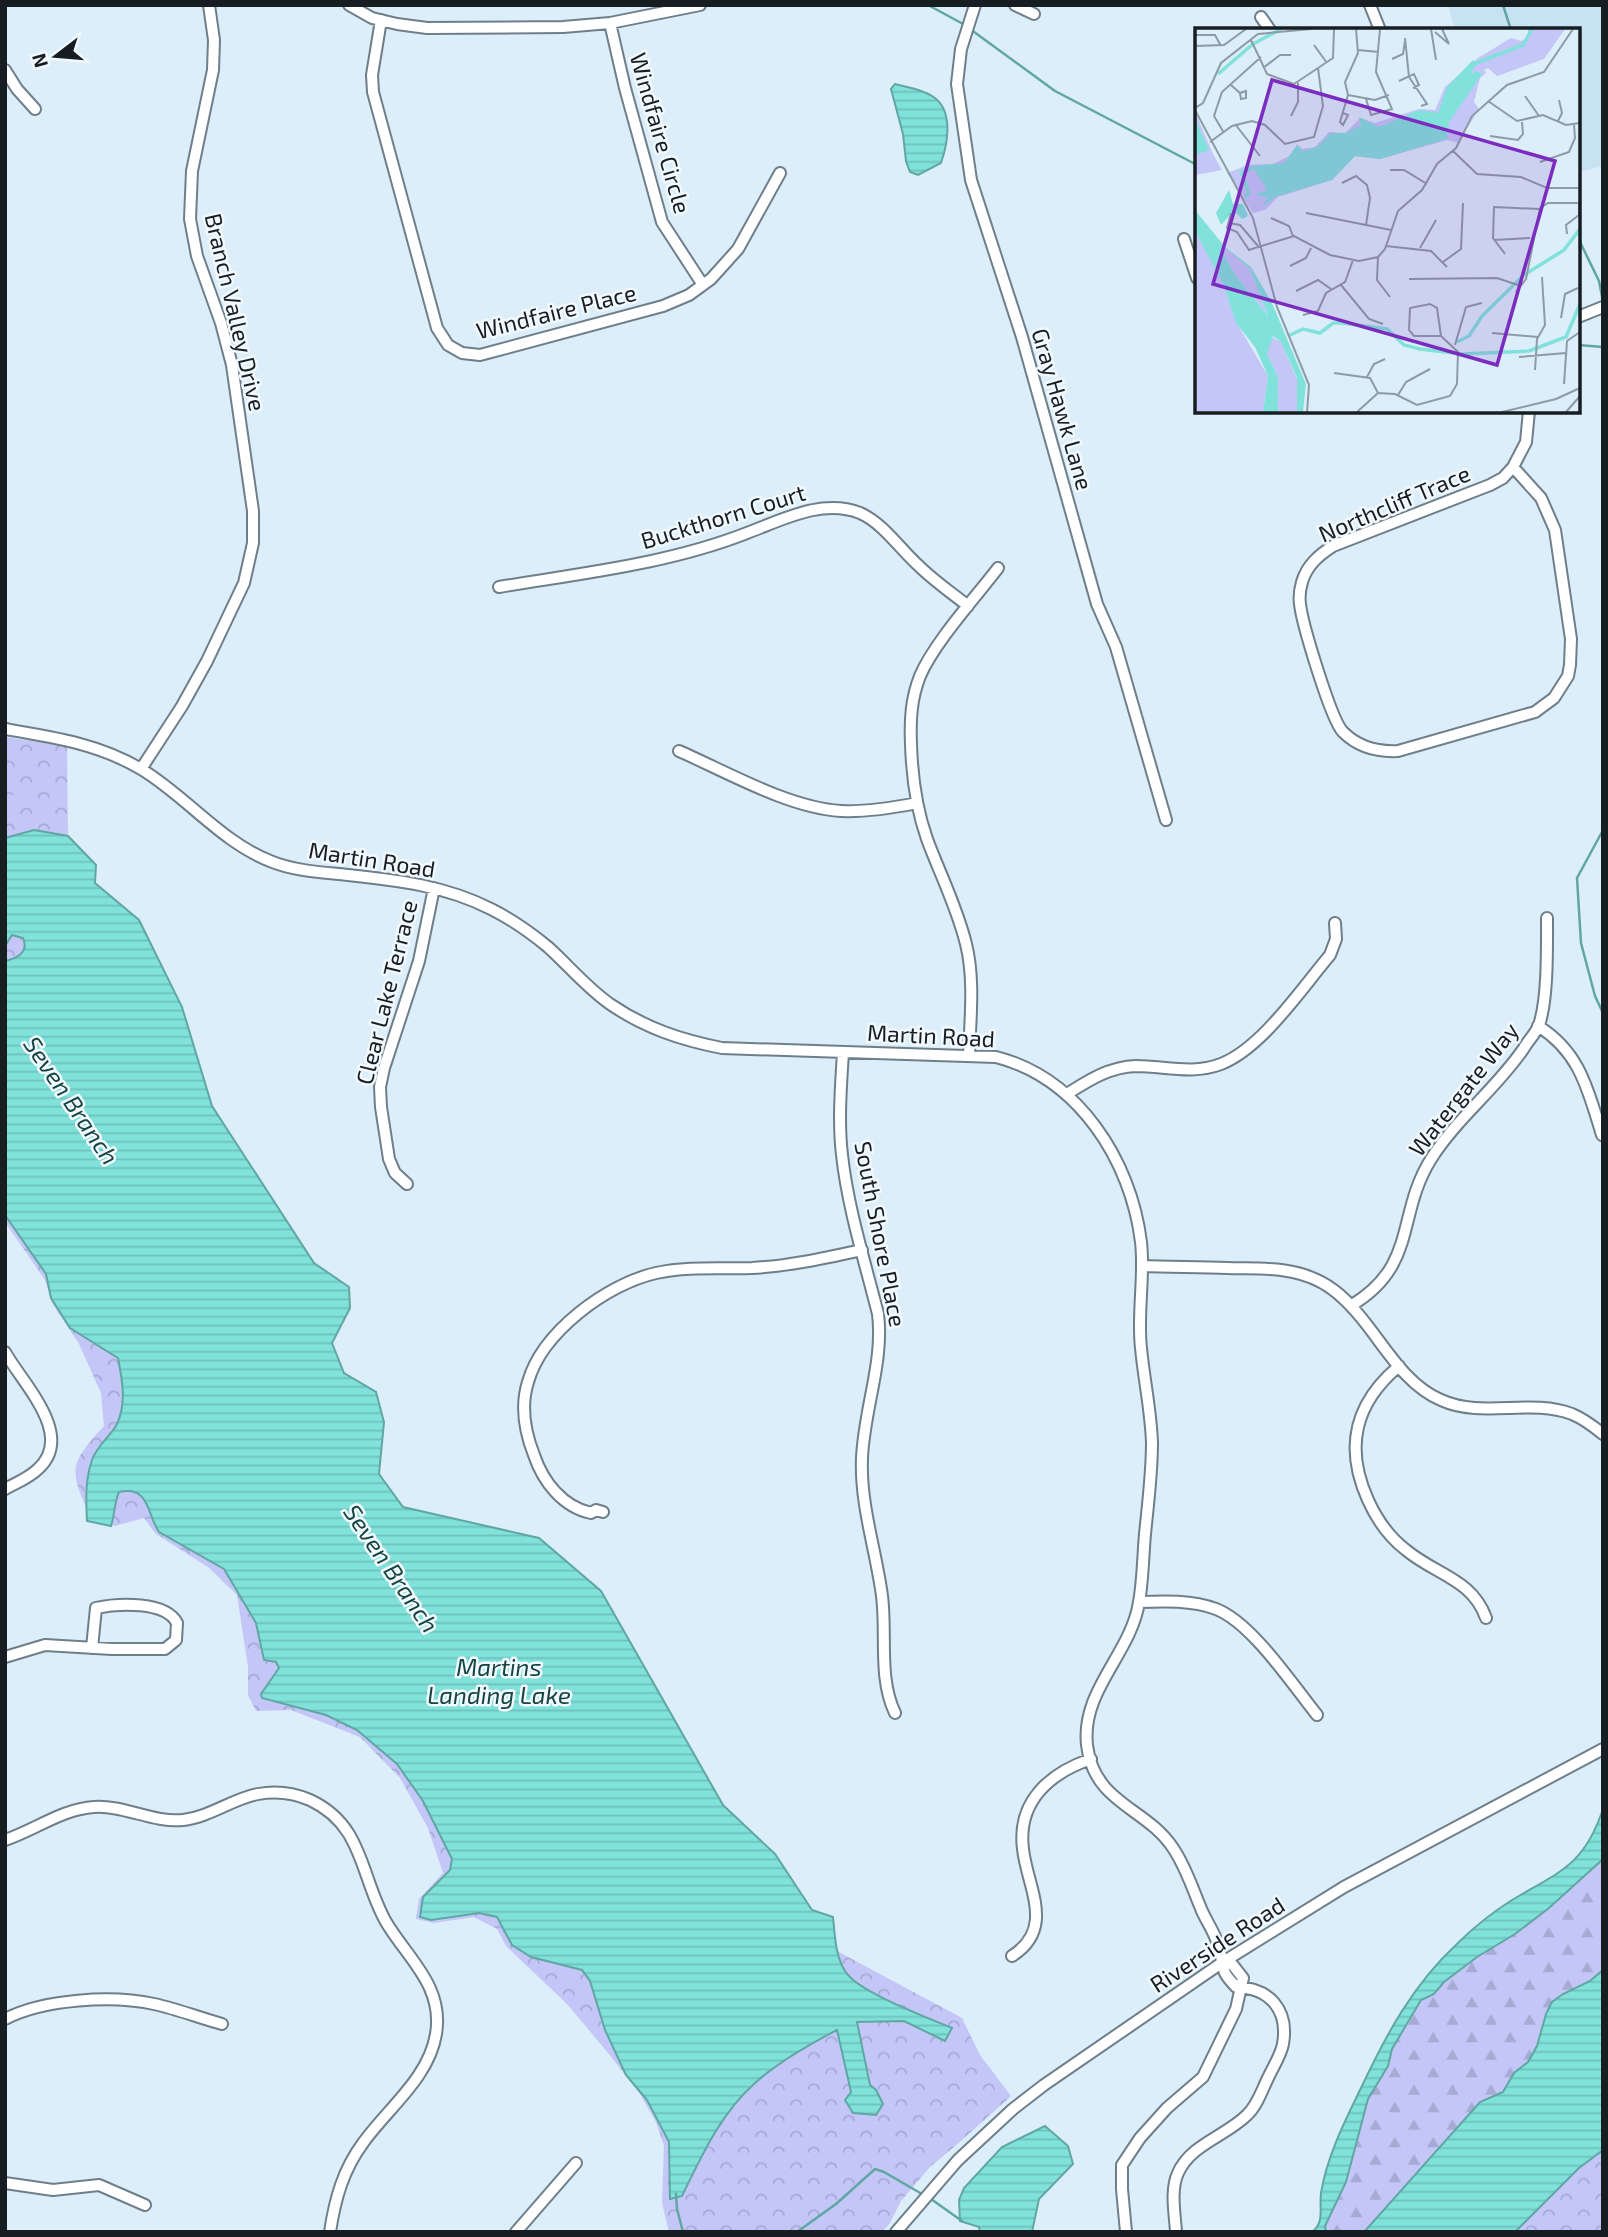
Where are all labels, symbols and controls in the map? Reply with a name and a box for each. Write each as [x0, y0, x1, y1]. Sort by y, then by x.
north arrow [21, 21, 91, 91]
inset map [1195, 28, 1580, 413]
street label: Windfaire Circle [625, 49, 697, 217]
text: N [26, 51, 52, 71]
street label: Branch Valley Drive [200, 210, 272, 414]
street label: Windfaire Place [473, 278, 639, 344]
street label: Gray Hawk Lane [1027, 325, 1099, 493]
street label: Northcliff Trace [1314, 458, 1474, 548]
street label: Buckthorn Court [637, 478, 809, 554]
street label: Martin Road [307, 835, 437, 883]
street label: Clear Lake Terrace [350, 897, 422, 1087]
street label: Watergate Way [1402, 1017, 1524, 1161]
street label: Martin Road [866, 1018, 996, 1052]
water label: Seven Branch [18, 1030, 126, 1170]
street label: South Shore Place [849, 1139, 913, 1329]
water label: Seven Branch [338, 1498, 446, 1638]
water label: Martins Landing Lake [427, 1652, 571, 1709]
street label: Riverside Road [1145, 1890, 1289, 1998]

